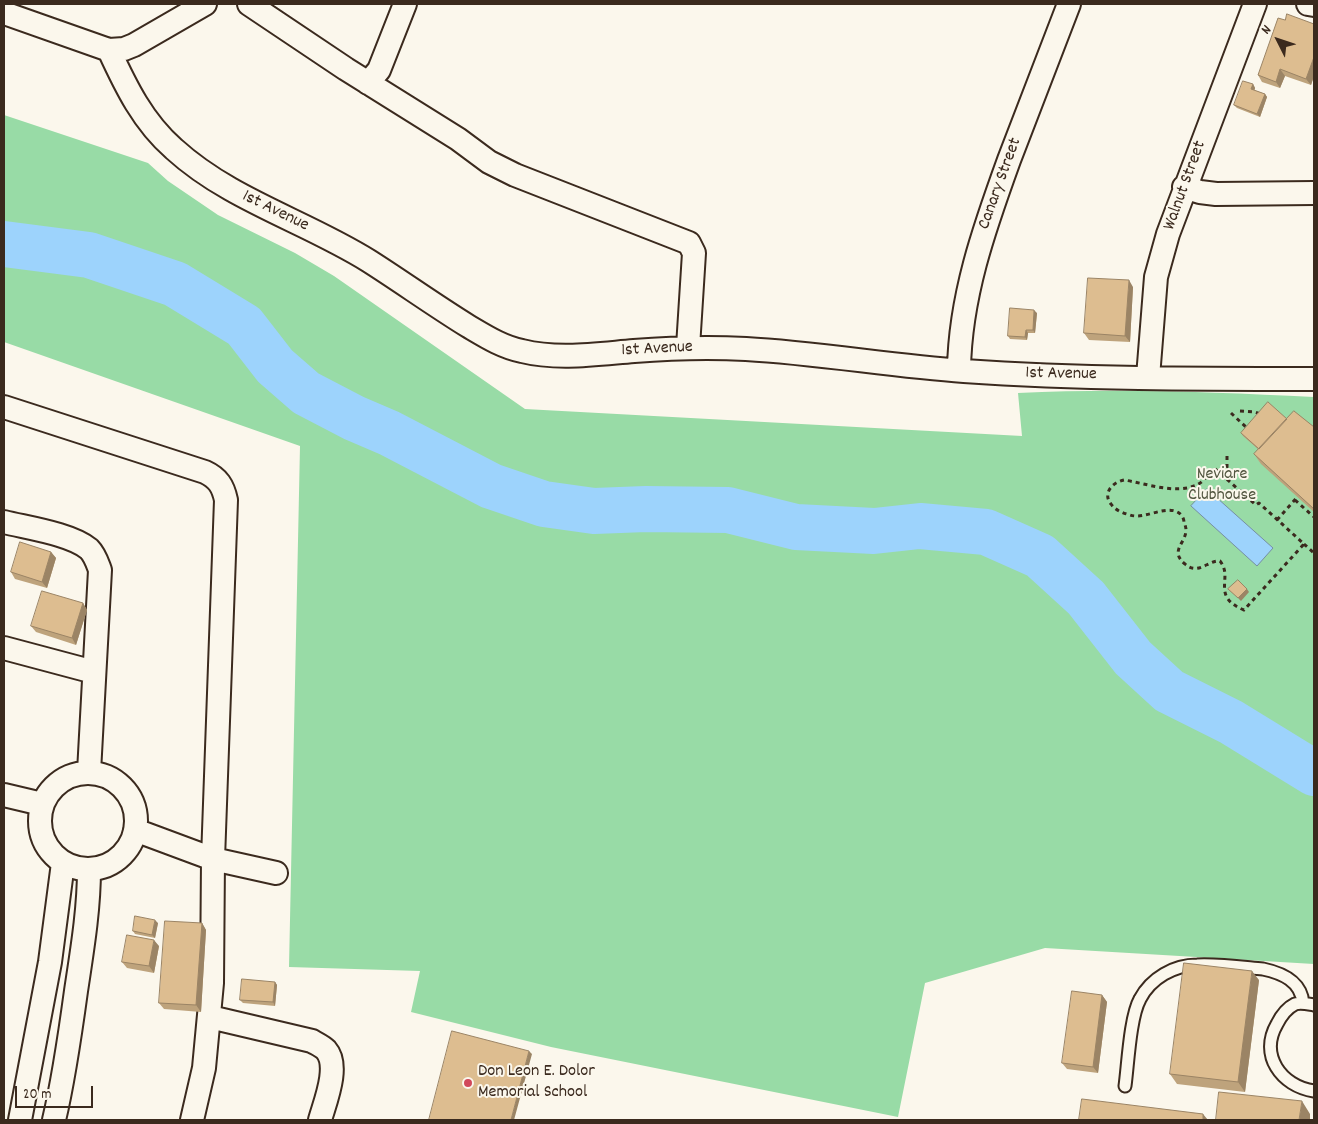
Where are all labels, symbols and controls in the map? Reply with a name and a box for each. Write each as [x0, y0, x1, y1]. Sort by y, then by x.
north arrow [1253, 15, 1303, 65]
text: N [1257, 21, 1276, 39]
street label: Canary Street [974, 135, 1028, 233]
street label: Walnut Street [1160, 138, 1212, 234]
street label: 1st Avenue [238, 187, 312, 237]
street label: 1st Avenue [621, 337, 693, 363]
street label: 1st Avenue [1025, 364, 1097, 386]
park label: Neviare Clubhouse [1188, 465, 1256, 508]
place label: Don Leon E. Dolor Memorial School [478, 1062, 595, 1104]
scale bar [18, 1076, 95, 1108]
marker: Don Leon E. Dolor Memorial School [462, 1077, 474, 1089]
text: 20 m [23, 1084, 51, 1106]

